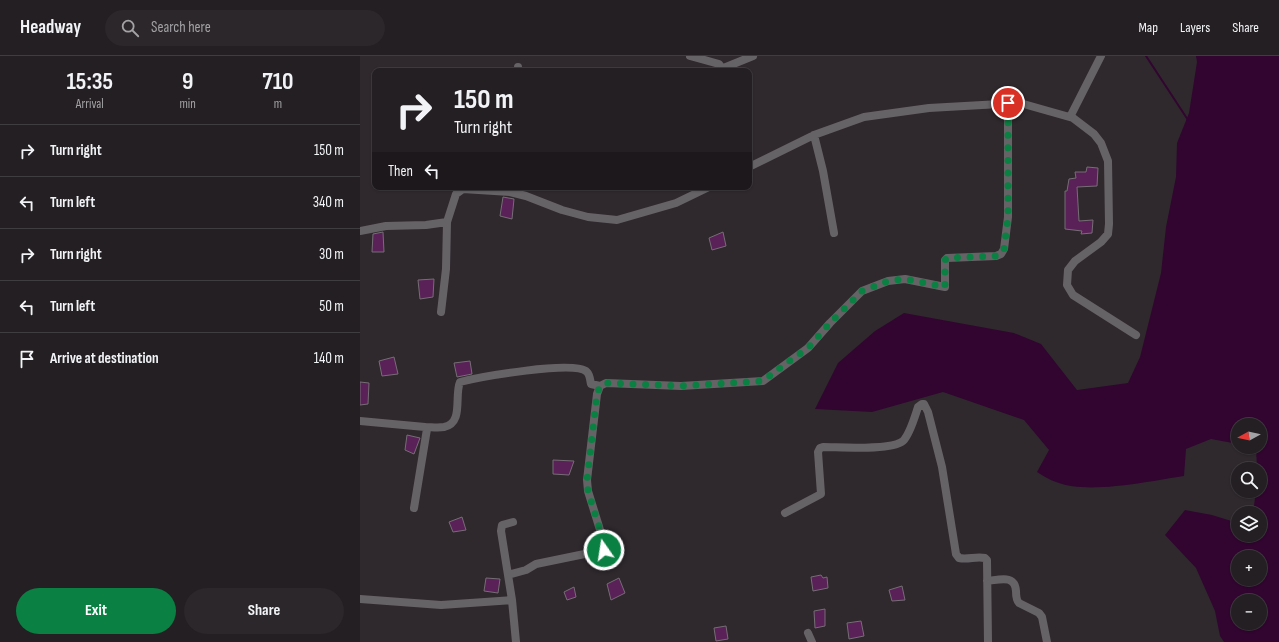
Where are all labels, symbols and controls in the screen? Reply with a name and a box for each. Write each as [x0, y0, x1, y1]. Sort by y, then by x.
search box [105, 10, 385, 46]
text: Headway [20, 16, 81, 39]
icon: search [119, 17, 141, 39]
text: Search here [151, 18, 211, 37]
text: Map [1138, 19, 1158, 36]
text: Layers [1180, 19, 1210, 36]
text: Share [1232, 19, 1259, 36]
text: 15:35 [66, 67, 113, 96]
text: 9 [182, 67, 193, 96]
text: 710 [262, 67, 294, 96]
text: 150 m [454, 83, 514, 116]
icon: right [388, 84, 440, 136]
pin [991, 86, 1025, 120]
icon: arrive [997, 92, 1019, 114]
text: Arrival [76, 96, 104, 112]
text: min [179, 96, 196, 112]
text: m [274, 96, 282, 112]
text: Turn right [454, 117, 512, 138]
icon: right [16, 140, 38, 162]
text: Turn right [50, 141, 102, 160]
text: 150 m [314, 141, 344, 160]
icon: left [421, 160, 443, 182]
text: Then [388, 162, 413, 181]
icon: left [16, 192, 38, 214]
text: Turn left [50, 193, 95, 212]
text: 340 m [313, 193, 344, 212]
icon: right [16, 244, 38, 266]
text: Turn right [50, 245, 102, 264]
text: 30 m [319, 245, 344, 264]
icon: left [16, 296, 38, 318]
text: Turn left [50, 297, 95, 316]
text: 50 m [319, 297, 344, 316]
icon: arrive [16, 348, 38, 370]
text: Arrive at destination [50, 349, 159, 368]
text: 140 m [314, 349, 344, 368]
north arrow [1231, 418, 1267, 454]
map controls [1231, 418, 1267, 630]
button: search [1231, 462, 1267, 498]
button: layers [1231, 506, 1267, 542]
position arrow [583, 529, 625, 571]
button: + [1231, 550, 1267, 586]
button: Exit [16, 588, 176, 634]
button: Share [184, 588, 344, 634]
button: − [1231, 594, 1267, 630]

